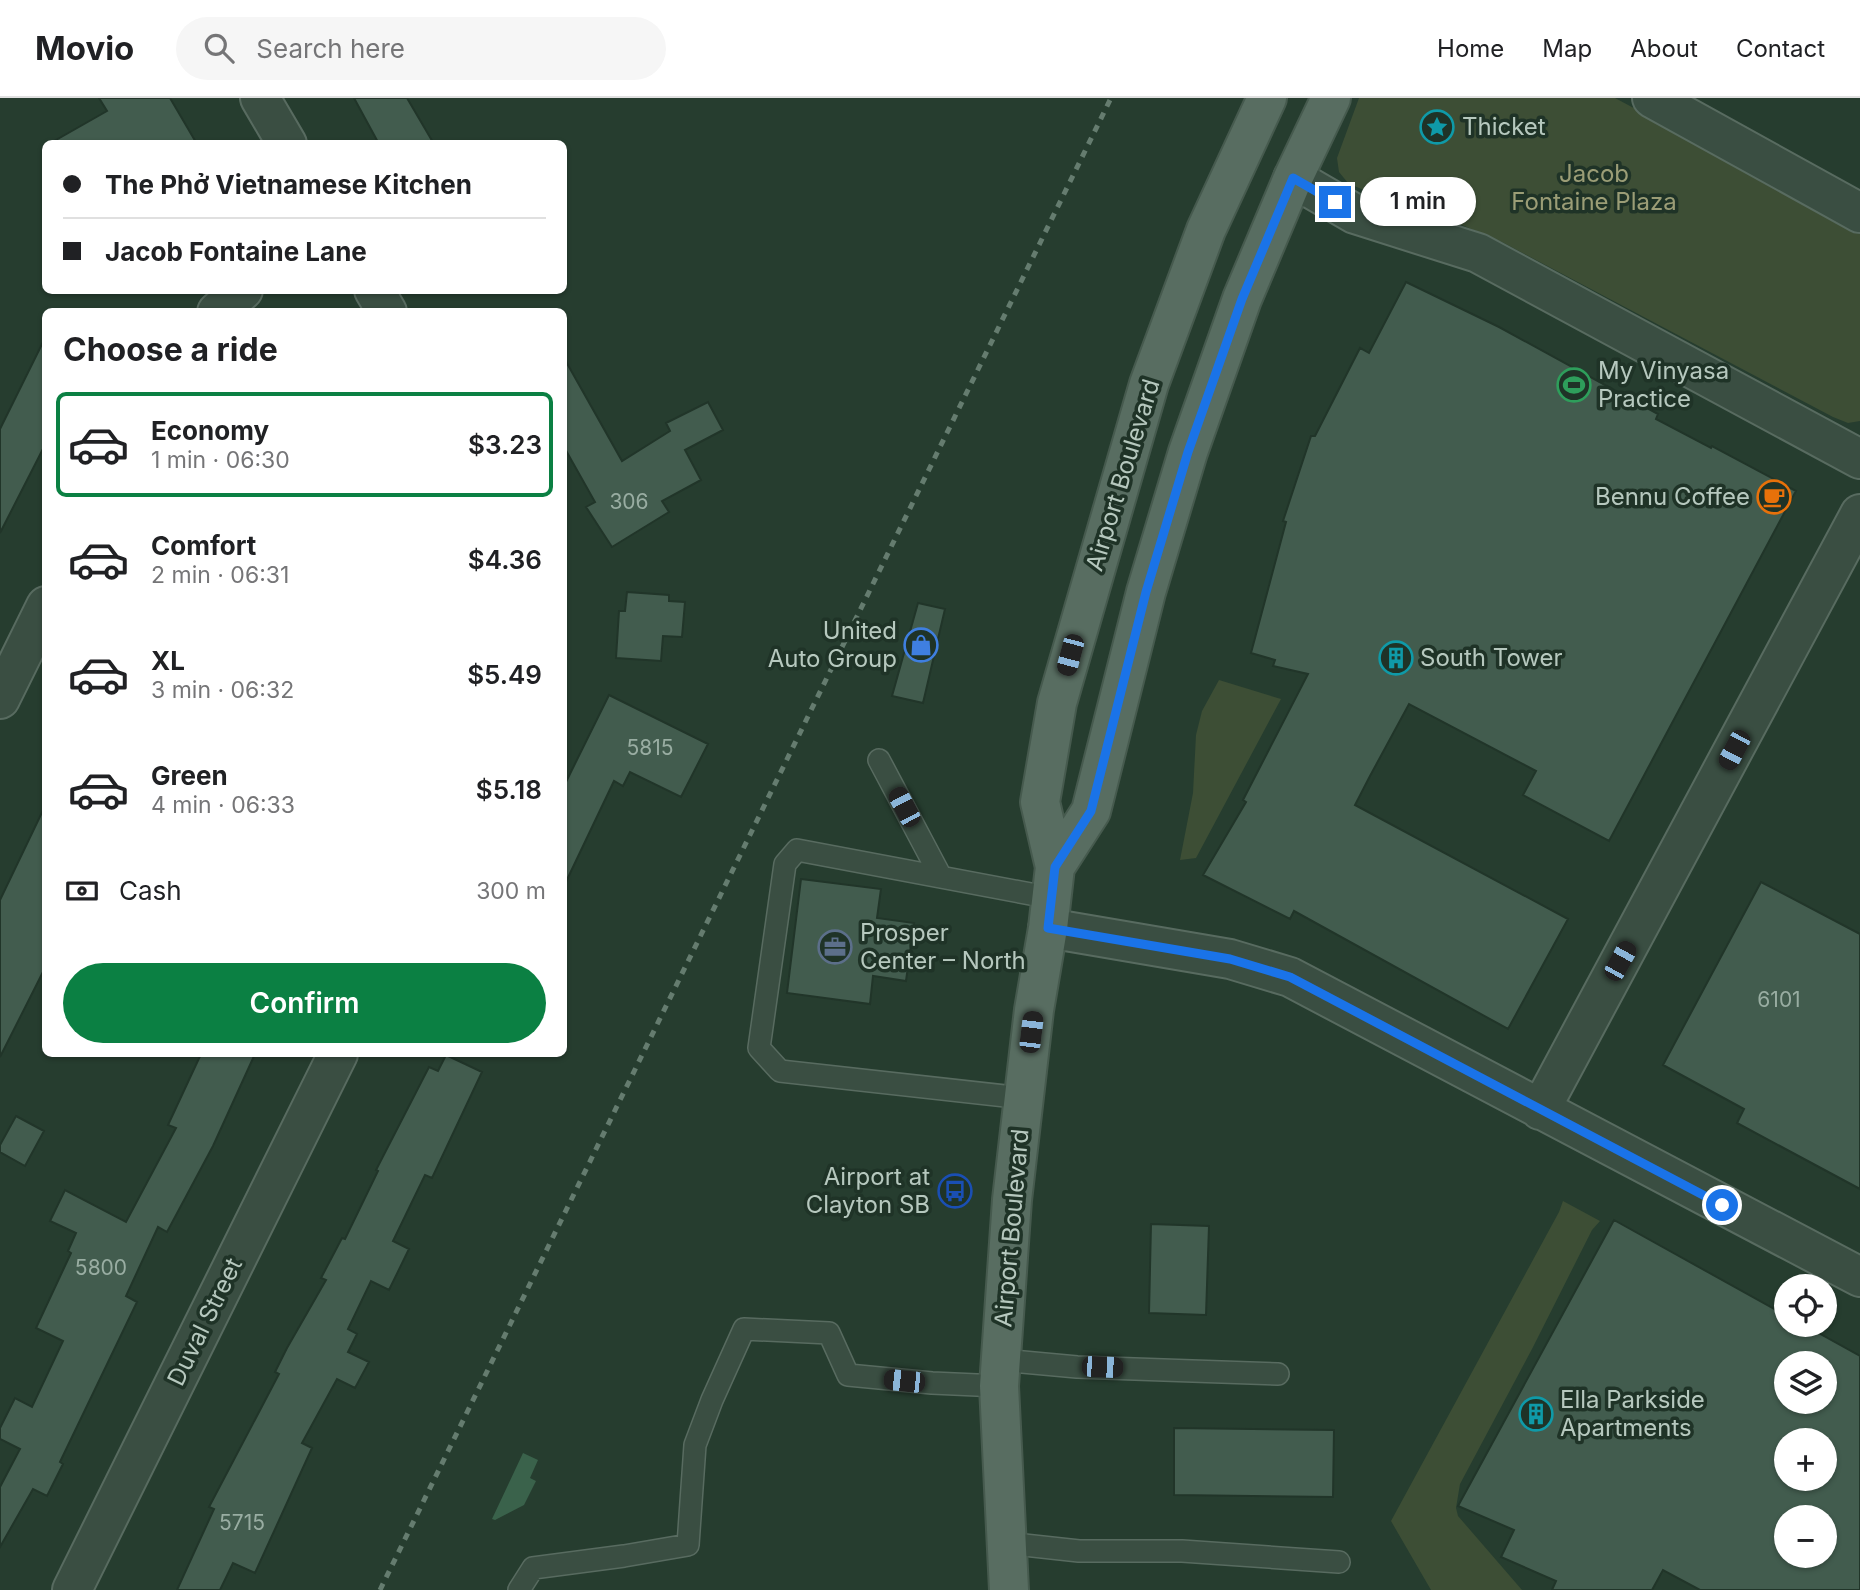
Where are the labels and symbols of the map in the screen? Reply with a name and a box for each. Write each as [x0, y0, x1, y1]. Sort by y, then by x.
place icon: Thicket [1418, 108, 1456, 146]
place label: Thicket [1462, 112, 1546, 141]
park label: Jacob Fontaine Plaza [1511, 159, 1677, 216]
callout: 1 min [1360, 178, 1475, 226]
route end [1319, 186, 1351, 218]
place label: My Vinyasa Practice [1598, 356, 1729, 413]
sports icon: My Vinyasa Practice [1555, 366, 1593, 404]
street label: Airport Boulevard [1080, 376, 1165, 574]
cafe icon: Bennu Coffee [1755, 478, 1793, 516]
place label: Bennu Coffee [1595, 482, 1750, 511]
house number: 306 [609, 489, 649, 514]
place label: United Auto Group [768, 616, 897, 673]
shop icon: United Auto Group [902, 626, 940, 664]
car [1055, 632, 1086, 678]
building icon: South Tower [1377, 639, 1415, 677]
place label: South Tower [1420, 643, 1563, 672]
car [1715, 727, 1754, 773]
house number: 5815 [626, 735, 674, 760]
car [885, 784, 924, 830]
place label: Prosper Center – North [860, 918, 1026, 975]
office icon: Prosper Center – North [816, 928, 854, 966]
car [1601, 938, 1640, 984]
house number: 6101 [1757, 987, 1801, 1012]
car [1019, 1010, 1044, 1054]
street label: Airport Boulevard [988, 1128, 1035, 1328]
place label: Airport at Clayton SB [806, 1162, 930, 1219]
bus stop icon: Airport at Clayton SB [936, 1172, 974, 1210]
route start [1706, 1189, 1738, 1221]
street label: Duval Street [161, 1253, 248, 1390]
house number: 5800 [75, 1255, 127, 1280]
car [1081, 1356, 1124, 1378]
car [883, 1368, 926, 1394]
place label: Ella Parkside Apartments [1560, 1385, 1705, 1442]
building icon: Ella Parkside Apartments [1517, 1395, 1555, 1433]
house number: 5715 [219, 1510, 265, 1535]

